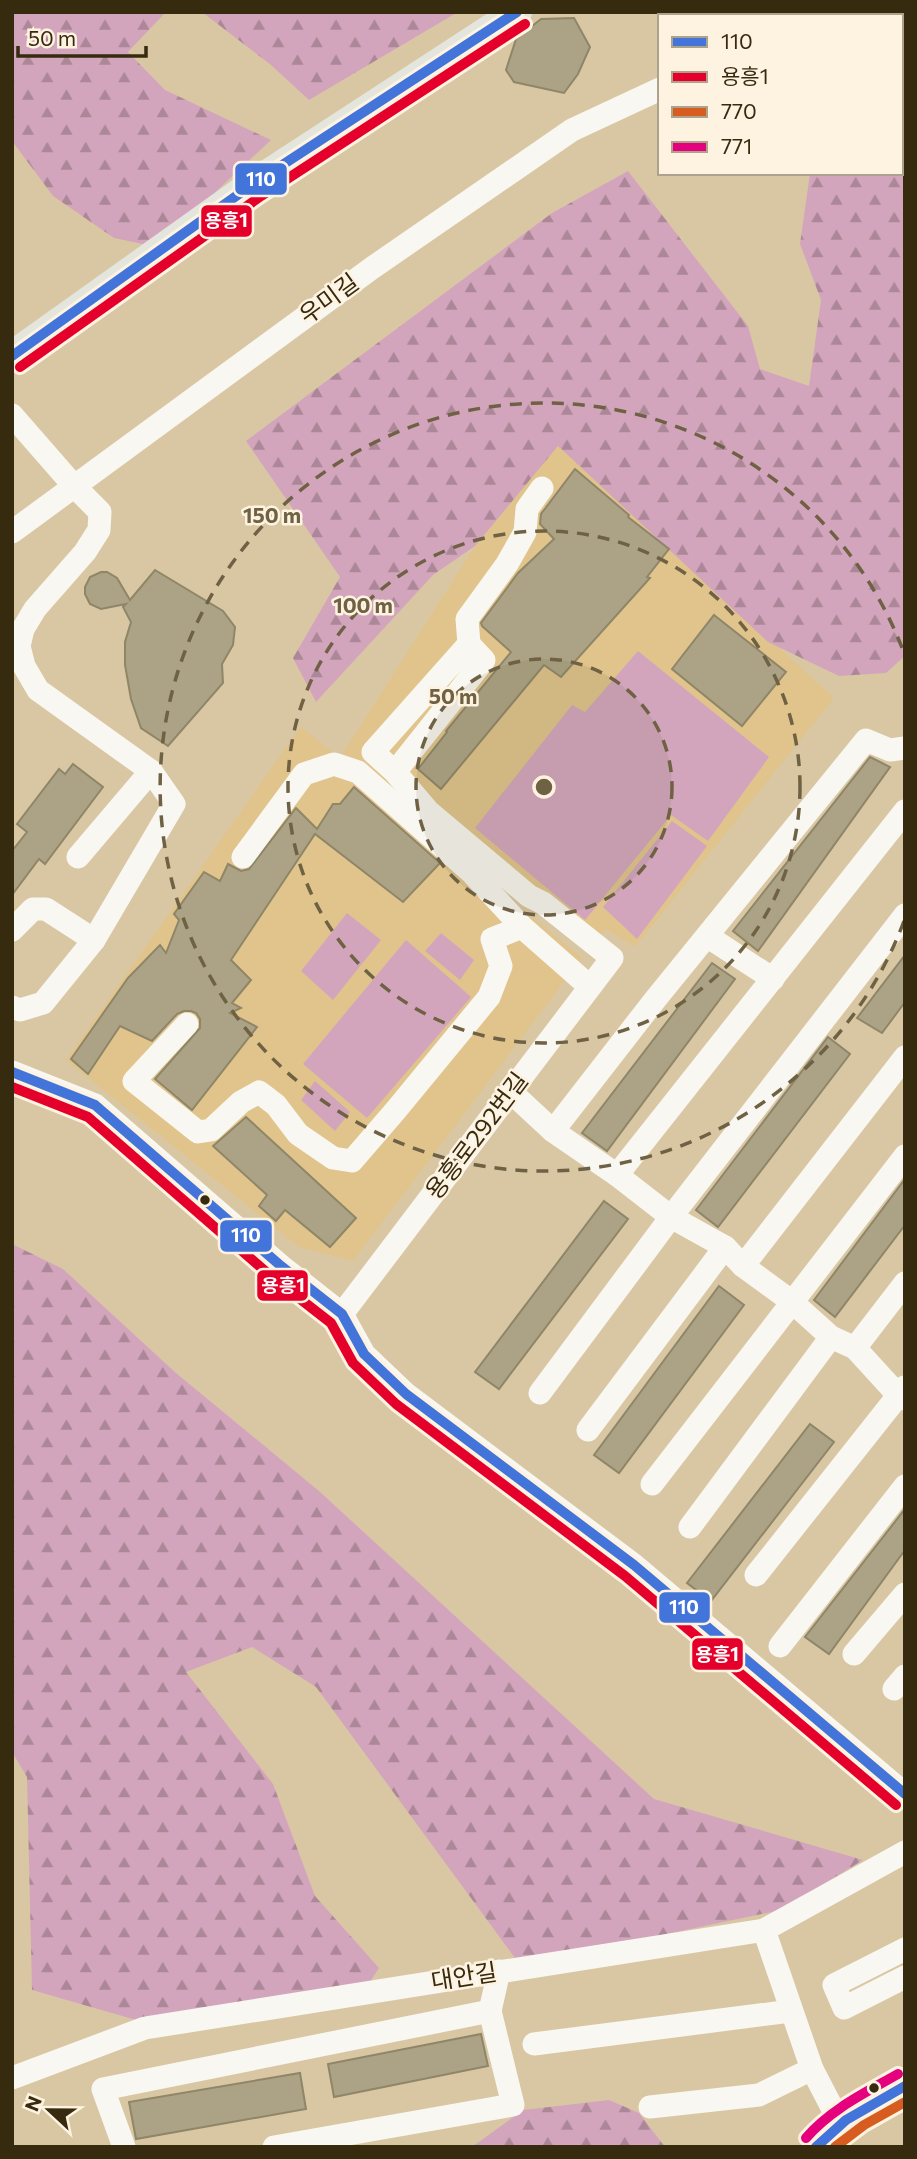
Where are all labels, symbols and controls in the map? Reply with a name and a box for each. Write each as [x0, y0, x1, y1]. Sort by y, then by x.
scale bar [18, 14, 145, 58]
legend [658, 14, 903, 175]
text: 50 m [28, 25, 76, 50]
text: 110 [721, 28, 753, 53]
text: 용흥1 [721, 63, 769, 88]
text: 770 [721, 98, 757, 123]
text: 771 [721, 133, 752, 158]
line badge: 110 [234, 162, 288, 196]
text: 110 [246, 167, 276, 190]
line badge: 용흥1 [200, 204, 253, 238]
text: 용흥1 [204, 208, 248, 231]
street label: 우미길 [293, 267, 363, 329]
text: 150 m [243, 502, 301, 527]
text: 100 m [333, 592, 393, 617]
text: 50 m [429, 683, 477, 708]
centre of rings [532, 775, 556, 799]
street label: 용흥로292번길 [419, 1066, 533, 1204]
unlabelled marker [198, 1193, 212, 1207]
line badge: 110 [219, 1219, 273, 1253]
text: 110 [231, 1223, 261, 1246]
line badge: 용흥1 [256, 1269, 309, 1302]
text: 용흥1 [261, 1273, 305, 1296]
line badge: 110 [658, 1591, 711, 1624]
text: 110 [669, 1595, 699, 1618]
line badge: 용흥1 [691, 1637, 744, 1671]
text: 용흥1 [695, 1642, 739, 1665]
street label: 대안길 [429, 1956, 499, 1995]
north arrow [14, 2075, 84, 2145]
unlabelled marker [867, 2081, 881, 2095]
text: N [19, 2093, 46, 2114]

